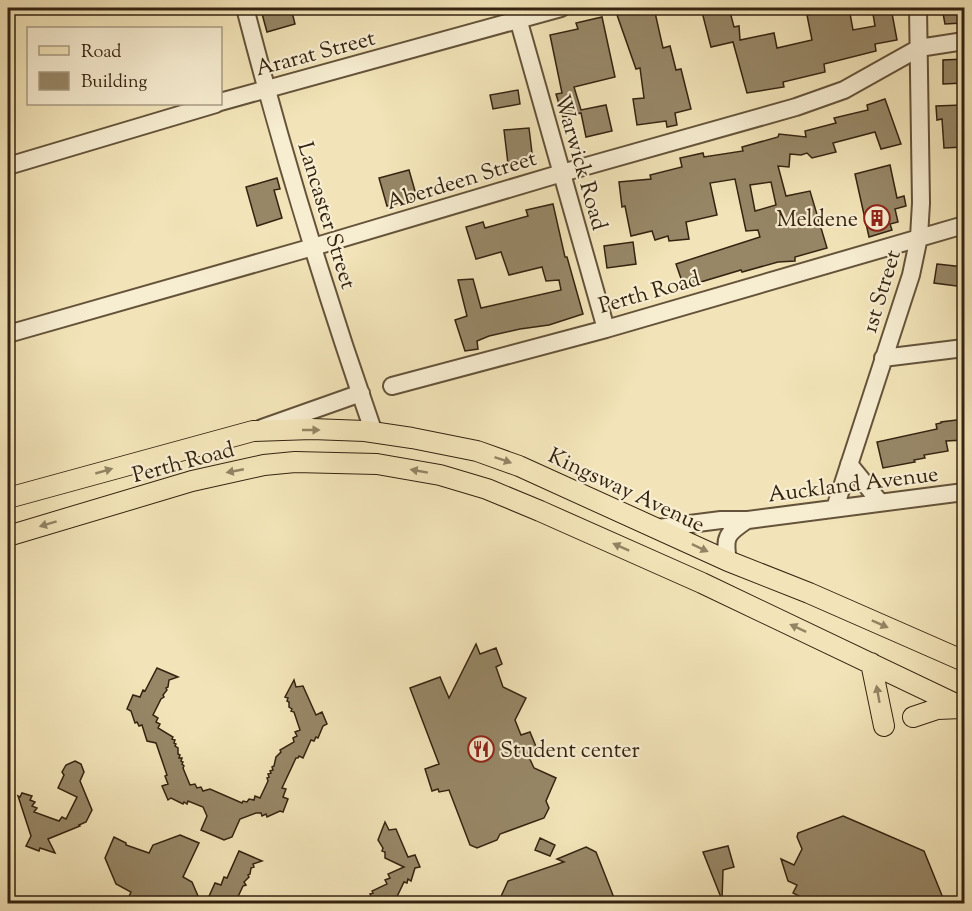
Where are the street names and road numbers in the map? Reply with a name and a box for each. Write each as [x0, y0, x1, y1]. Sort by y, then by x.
street label: Ararat Street [252, 23, 380, 86]
street label: Warwick Road [544, 91, 614, 234]
street label: Lancaster Street [288, 138, 363, 294]
street label: Aberdeen Street [383, 144, 541, 220]
street label: 1st Street [855, 246, 911, 337]
street label: Perth Road [595, 264, 704, 324]
street label: Perth Road [129, 435, 238, 493]
street label: Kingsway Avenue [542, 441, 709, 542]
street label: Auckland Avenue [766, 460, 940, 512]

